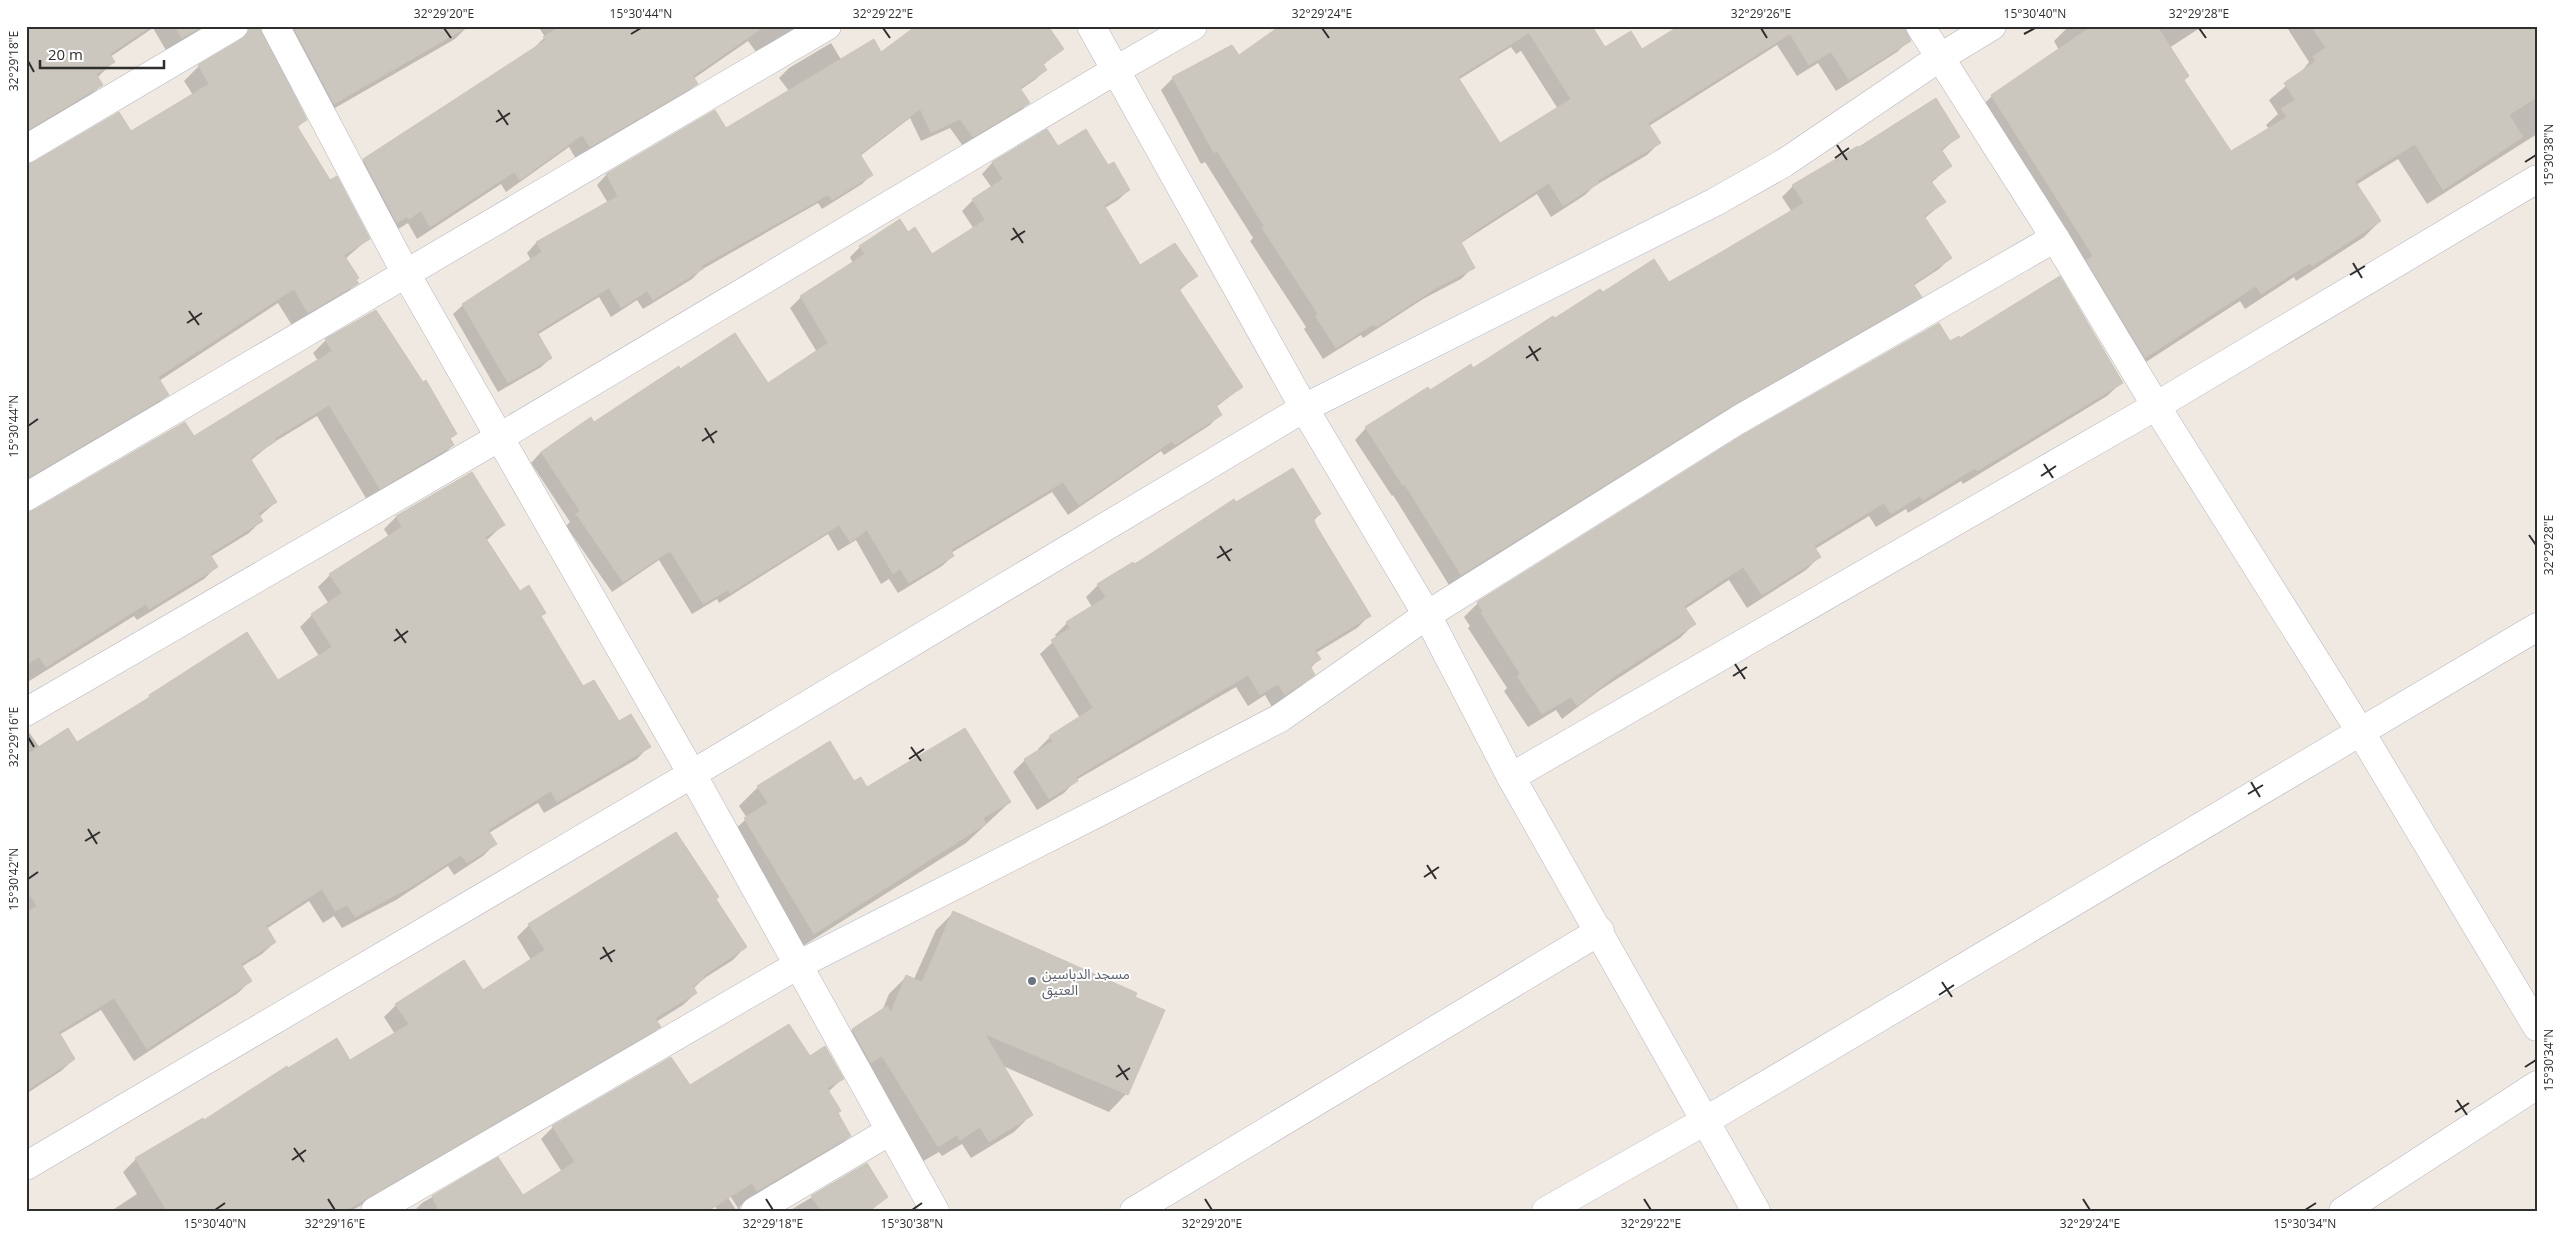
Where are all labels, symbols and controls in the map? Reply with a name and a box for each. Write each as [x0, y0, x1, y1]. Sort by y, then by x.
text: 32°29'20"E [414, 5, 474, 22]
text: 15°30'44"N [610, 5, 672, 22]
text: 32°29'22"E [853, 5, 913, 22]
text: 32°29'24"E [1292, 5, 1352, 22]
text: 32°29'26"E [1731, 5, 1791, 22]
text: 15°30'40"N [2004, 5, 2066, 22]
text: 32°29'28"E [2169, 5, 2229, 22]
text: 32°29'18"E [5, 31, 22, 91]
scale bar [40, 38, 164, 70]
text: 20 m [48, 44, 83, 64]
text: 15°30'38"N [2540, 124, 2557, 186]
text: 15°30'44"N [5, 395, 22, 457]
text: 32°29'28"E [2540, 515, 2557, 575]
text: 32°29'16"E [5, 707, 22, 767]
text: 15°30'42"N [5, 848, 22, 910]
place label: مسجد الدباسين العتيق [1042, 964, 1130, 1000]
marker: مسجد الدباسين العتيق [1026, 975, 1038, 987]
text: 15°30'34"N [2540, 1029, 2557, 1091]
text: 15°30'40"N [184, 1215, 246, 1232]
text: 32°29'16"E [305, 1215, 365, 1232]
text: 32°29'18"E [743, 1215, 803, 1232]
text: 15°30'38"N [881, 1215, 943, 1232]
text: 32°29'20"E [1182, 1215, 1242, 1232]
text: 32°29'22"E [1621, 1215, 1681, 1232]
text: 32°29'24"E [2060, 1215, 2120, 1232]
text: 15°30'34"N [2274, 1215, 2336, 1232]

